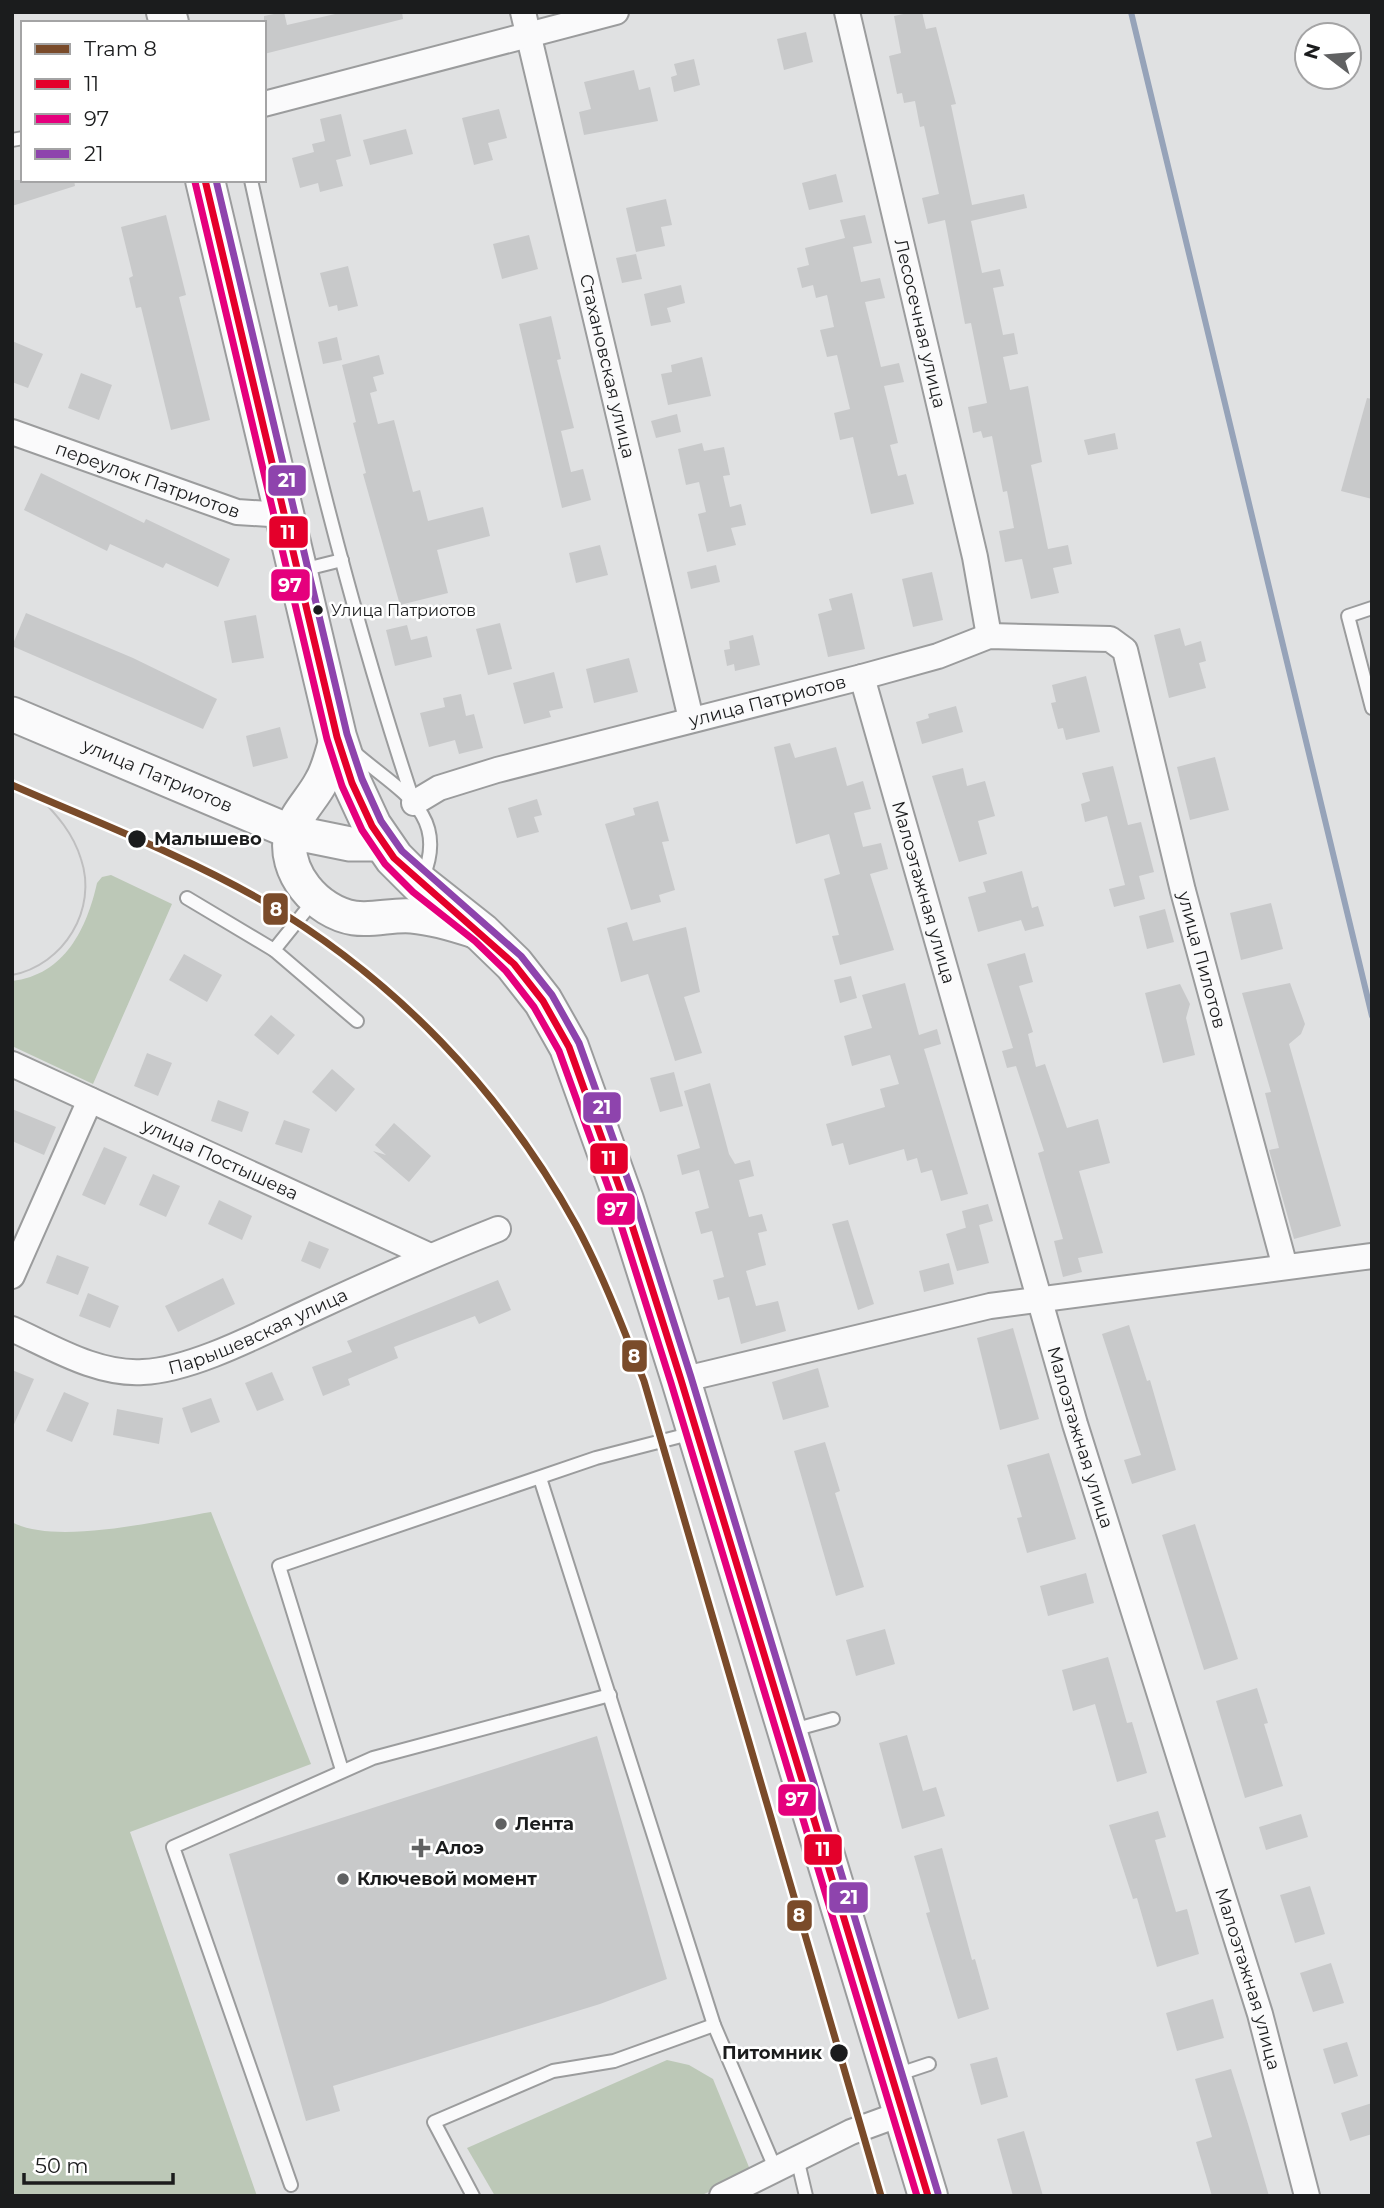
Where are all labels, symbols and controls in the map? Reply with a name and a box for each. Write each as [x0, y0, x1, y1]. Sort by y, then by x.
legend [21, 21, 266, 182]
north arrow [1293, 21, 1363, 91]
text: Tram 8 [84, 36, 157, 61]
text: N [1299, 41, 1325, 62]
text: 11 [84, 71, 99, 96]
text: 97 [84, 106, 109, 131]
text: 21 [84, 141, 104, 166]
street label: Лесосечная улица [890, 237, 951, 410]
street label: Стахановская улица [575, 272, 640, 461]
street label: переулок Патриотов [52, 437, 243, 523]
line badge: 21 [267, 464, 307, 497]
text: 21 [278, 469, 296, 492]
line badge: 11 [268, 515, 309, 549]
text: 11 [281, 521, 295, 544]
line badge: 97 [270, 568, 311, 602]
text: 97 [278, 574, 302, 597]
place label: Улица Патриотов [331, 601, 476, 620]
marker: Улица Патриотов [311, 603, 325, 617]
street label: улица Патриотов [686, 671, 848, 732]
street label: улица Патриотов [78, 734, 236, 817]
street label: Малоэтажная улица [887, 799, 960, 986]
marker: Малышево [126, 828, 148, 850]
place label: Малышево [154, 828, 262, 850]
street label: улица Пилотов [1172, 888, 1231, 1031]
line badge: 8 [262, 892, 289, 926]
text: 8 [270, 898, 282, 921]
line badge: 21 [582, 1091, 622, 1124]
text: 21 [593, 1096, 611, 1119]
street label: улица Постышева [138, 1114, 302, 1205]
line badge: 11 [589, 1142, 629, 1175]
text: 11 [602, 1147, 616, 1170]
line badge: 97 [596, 1192, 636, 1226]
text: 97 [604, 1198, 628, 1221]
street label: Парышевская улица [166, 1284, 351, 1379]
line badge: 8 [621, 1339, 648, 1373]
street label: Малоэтажная улица [1042, 1344, 1118, 1531]
text: 8 [628, 1345, 640, 1368]
line badge: 97 [777, 1783, 817, 1817]
text: 97 [785, 1788, 809, 1811]
place label: Лента [515, 1813, 574, 1835]
marker: Лента [493, 1816, 509, 1832]
line badge: 11 [803, 1833, 843, 1866]
place label: Алоэ [435, 1837, 484, 1859]
text: 11 [816, 1838, 830, 1861]
marker: Алоэ [413, 1840, 429, 1856]
place label: Ключевой момент [357, 1868, 537, 1890]
marker: Ключевой момент [335, 1871, 351, 1887]
line badge: 21 [828, 1881, 869, 1914]
street label: Малоэтажная улица [1210, 1885, 1285, 2072]
text: 21 [840, 1886, 858, 1909]
line badge: 8 [786, 1899, 813, 1932]
text: 8 [793, 1904, 805, 1927]
place label: Питомник [722, 2042, 822, 2064]
marker: Питомник [828, 2042, 850, 2064]
scale bar [24, 2142, 173, 2186]
text: 50 m [35, 2153, 89, 2178]

